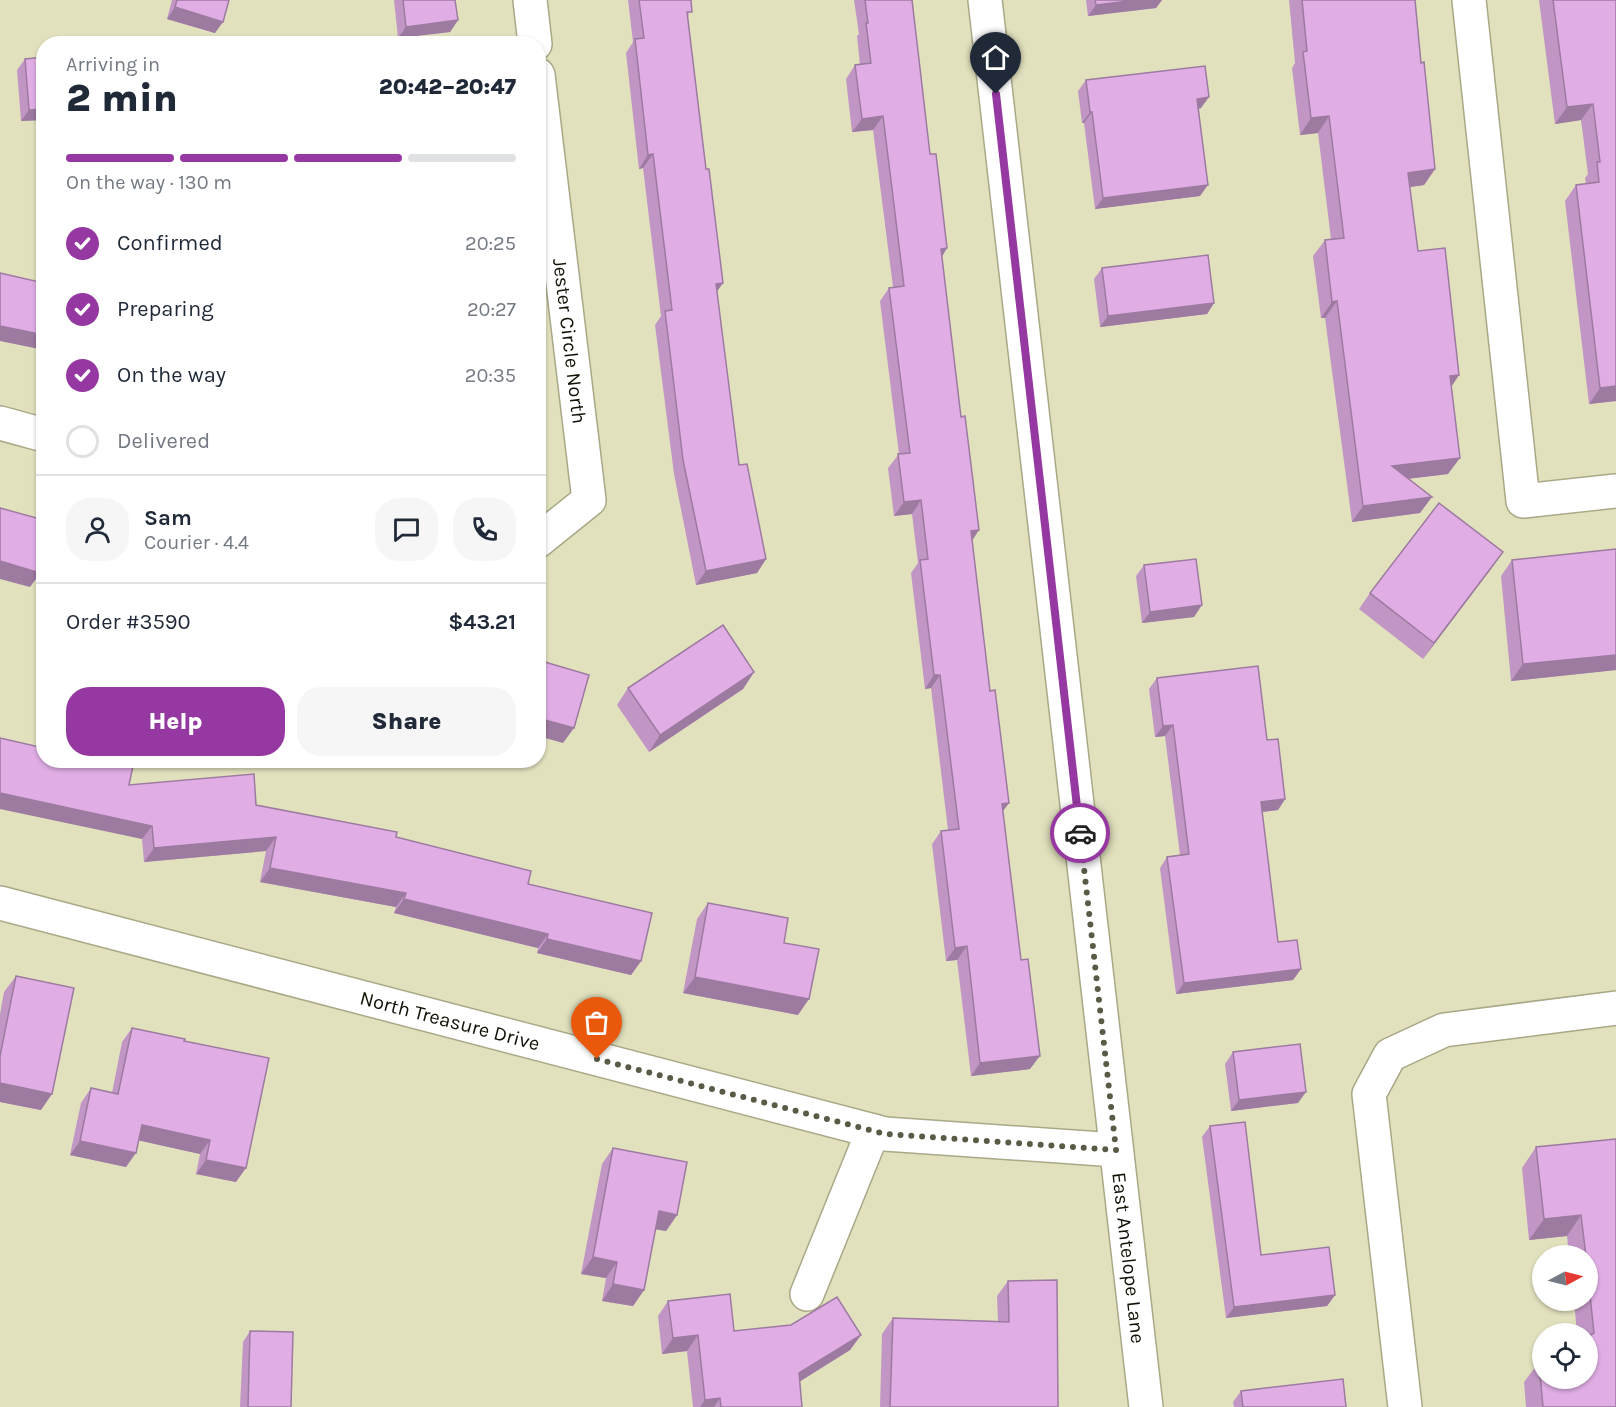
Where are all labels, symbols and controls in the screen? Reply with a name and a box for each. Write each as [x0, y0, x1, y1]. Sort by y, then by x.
pin [970, 32, 1021, 94]
icon: home [979, 41, 1012, 74]
text: Arriving in [66, 53, 160, 76]
text: 20:42–20:47 [379, 74, 516, 100]
text: 2 min [66, 75, 178, 121]
text: On the way · 130 m [66, 171, 232, 194]
icon: check [66, 227, 99, 260]
text: Confirmed [117, 230, 223, 256]
text: 20:25 [465, 232, 516, 255]
street label: Jester Circle North [549, 257, 591, 425]
icon: check [66, 293, 99, 326]
text: Preparing [117, 296, 214, 322]
text: 20:27 [467, 298, 516, 321]
icon: check [66, 359, 99, 392]
text: On the way [117, 362, 226, 388]
text: 20:35 [465, 364, 516, 387]
text: Delivered [117, 428, 210, 454]
button: person [66, 498, 129, 561]
button: chat [375, 498, 438, 561]
button: phone [453, 498, 516, 561]
text: Sam [144, 505, 192, 531]
text: Courier · 4.4 [144, 531, 249, 554]
text: Order #3590 [66, 609, 191, 635]
text: $43.21 [448, 609, 516, 635]
button: Help [66, 687, 285, 756]
button: Share [297, 687, 516, 756]
courier [1050, 803, 1110, 863]
icon: car [1064, 817, 1097, 850]
street label: North Treasure Drive [358, 986, 542, 1055]
pin [571, 997, 622, 1059]
icon: bag [580, 1006, 613, 1039]
street label: East Antelope Lane [1108, 1171, 1150, 1345]
north arrow [1532, 1245, 1598, 1311]
map controls [1532, 1245, 1598, 1389]
button: locate [1532, 1323, 1598, 1389]

